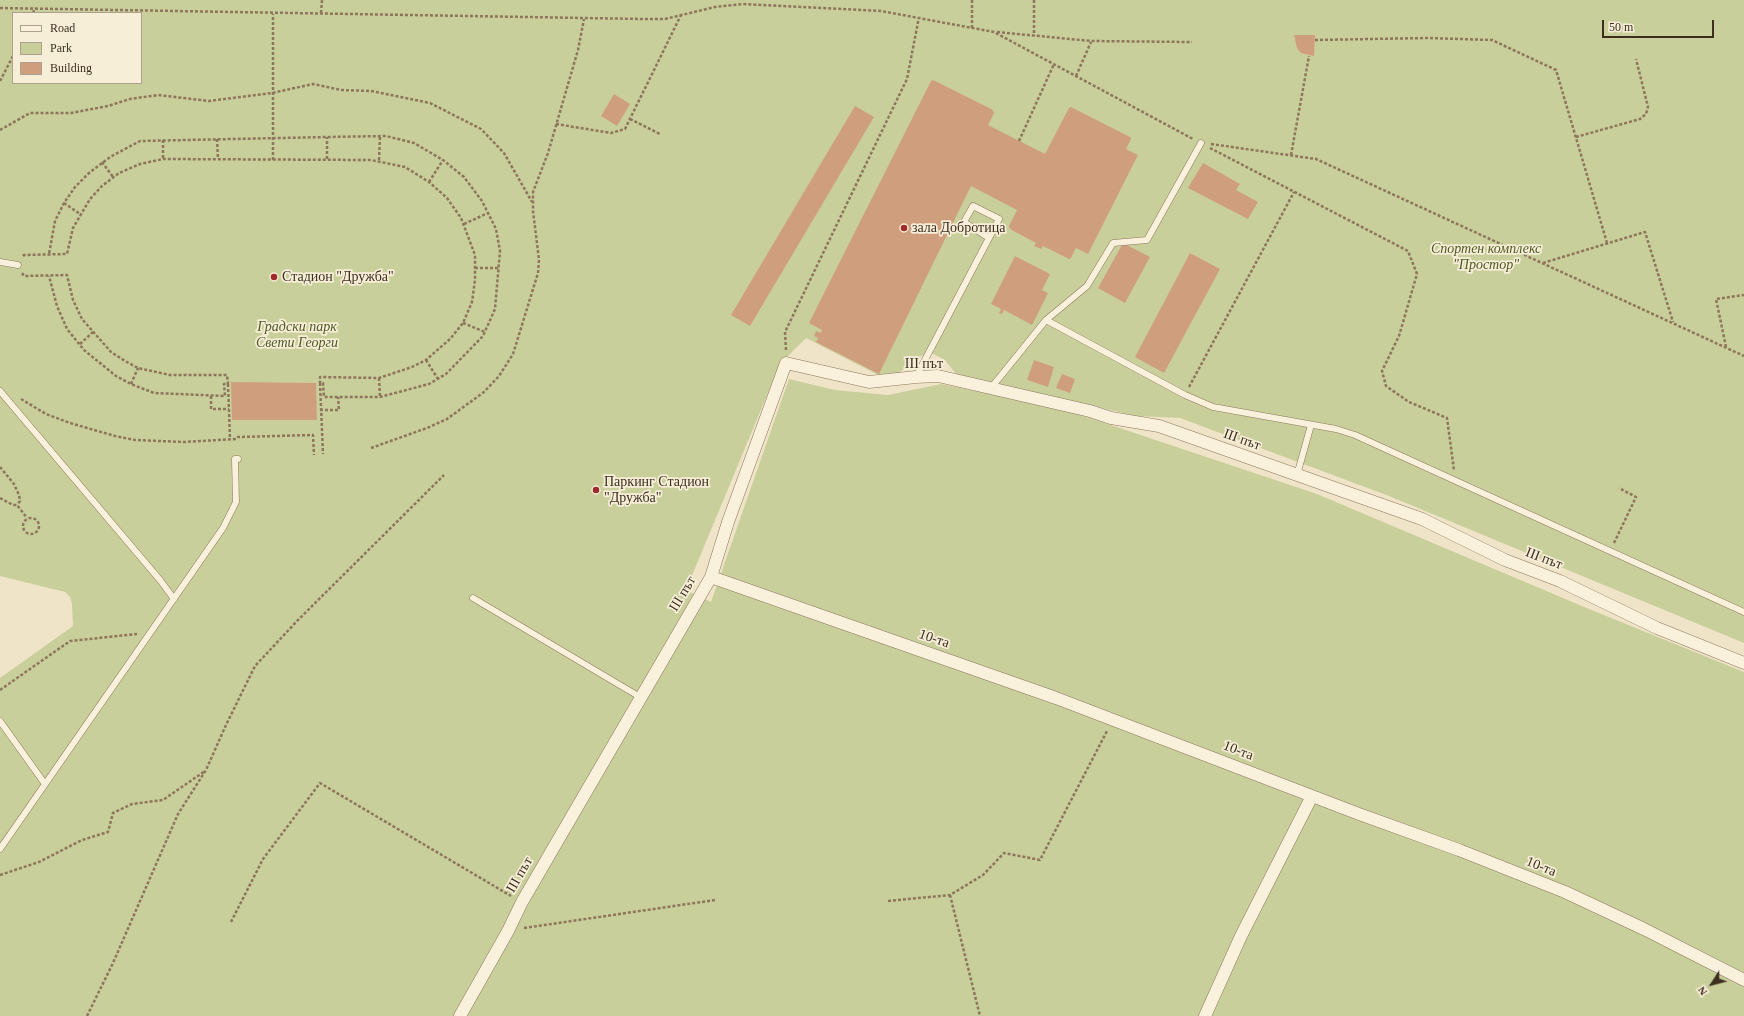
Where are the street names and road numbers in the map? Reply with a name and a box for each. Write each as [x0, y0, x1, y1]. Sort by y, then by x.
street label: ІІІ път [905, 356, 943, 372]
street label: ІІІ път [1221, 426, 1263, 454]
street label: ІІІ път [1523, 544, 1565, 574]
street label: ІІІ път [666, 573, 700, 615]
street label: 10-та [917, 626, 951, 652]
street label: 10-та [1220, 738, 1256, 764]
street label: 10-та [1523, 853, 1559, 881]
street label: ІІІ път [503, 854, 537, 896]

